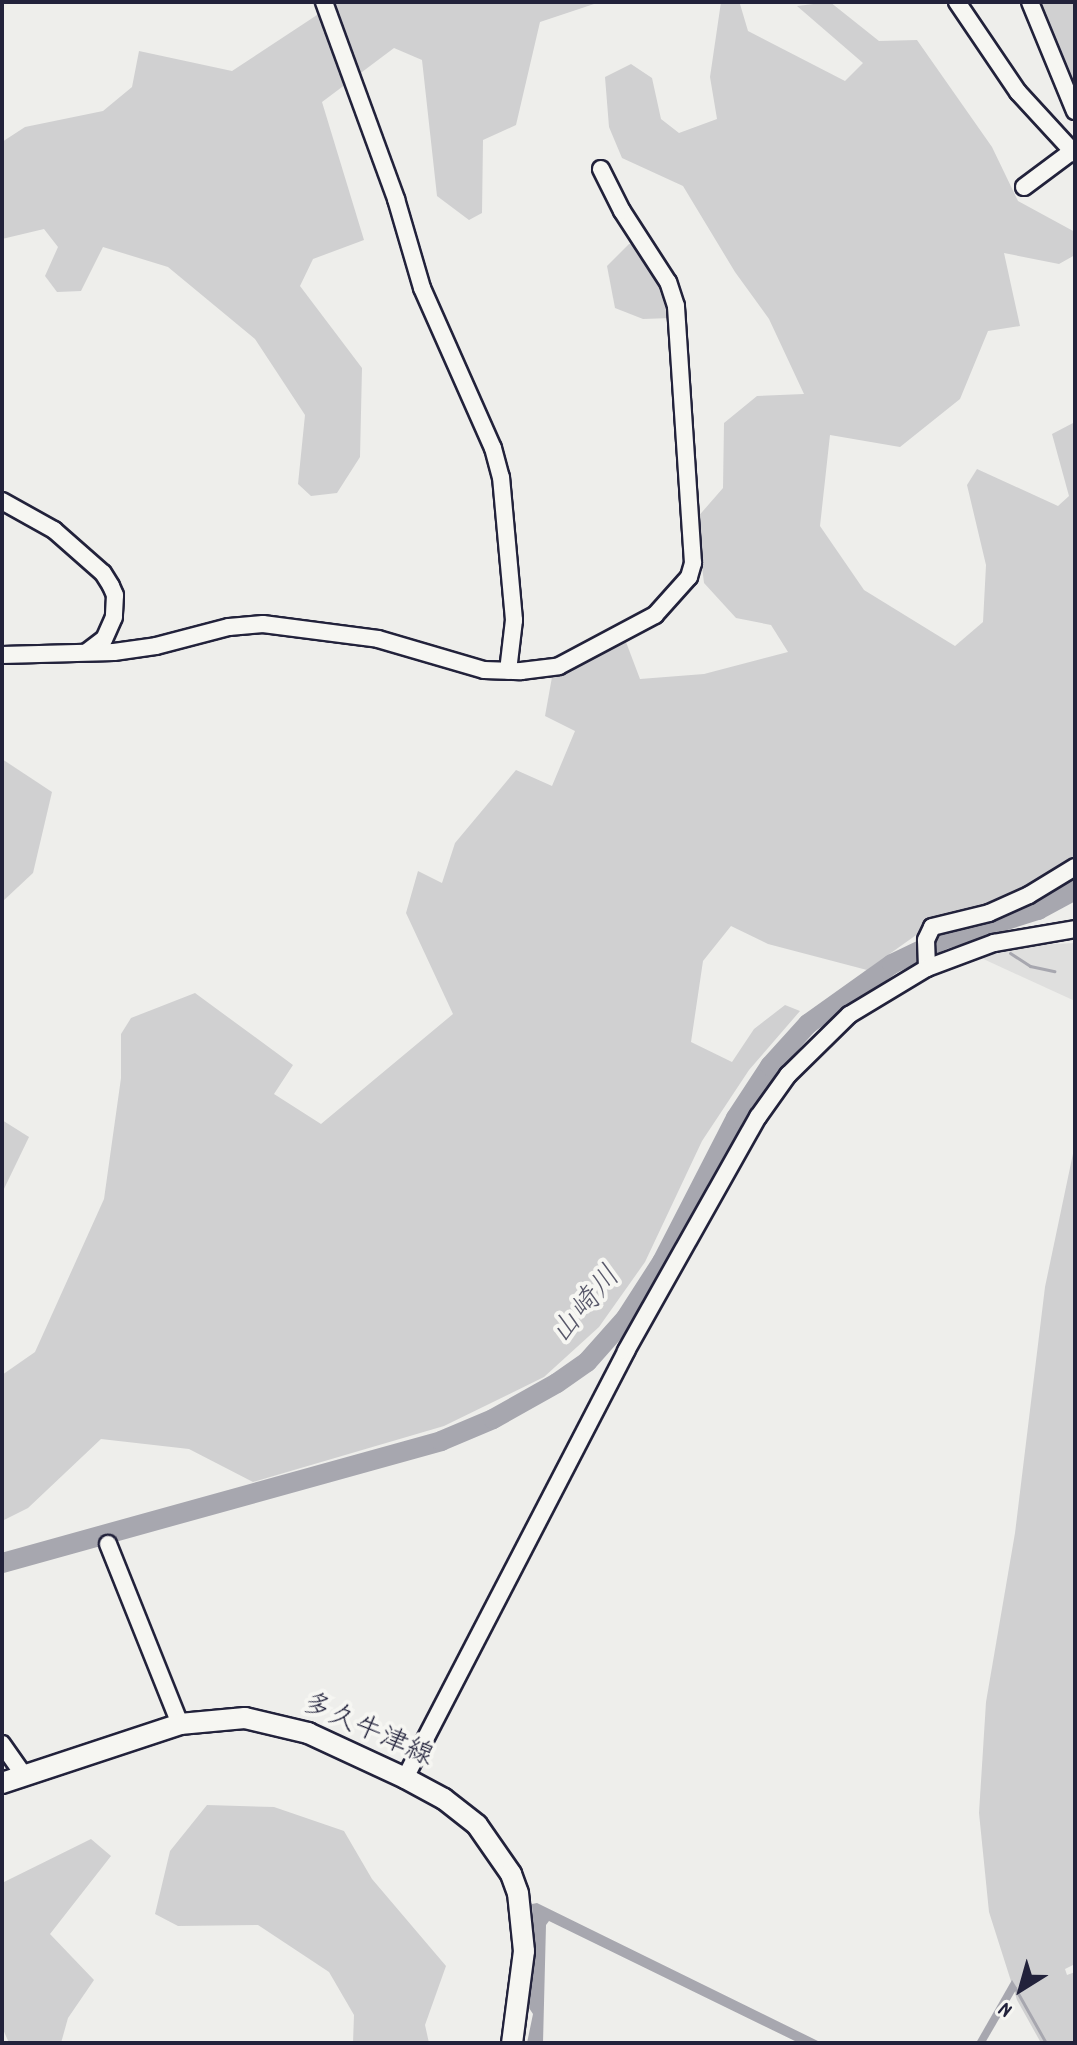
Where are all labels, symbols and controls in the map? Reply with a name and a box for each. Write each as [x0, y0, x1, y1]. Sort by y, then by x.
water label: 山崎川 [545, 1261, 631, 1353]
street label: 多久牛津線 [296, 1688, 438, 1776]
north arrow [981, 1949, 1061, 2029]
text: N [993, 1993, 1020, 2024]

